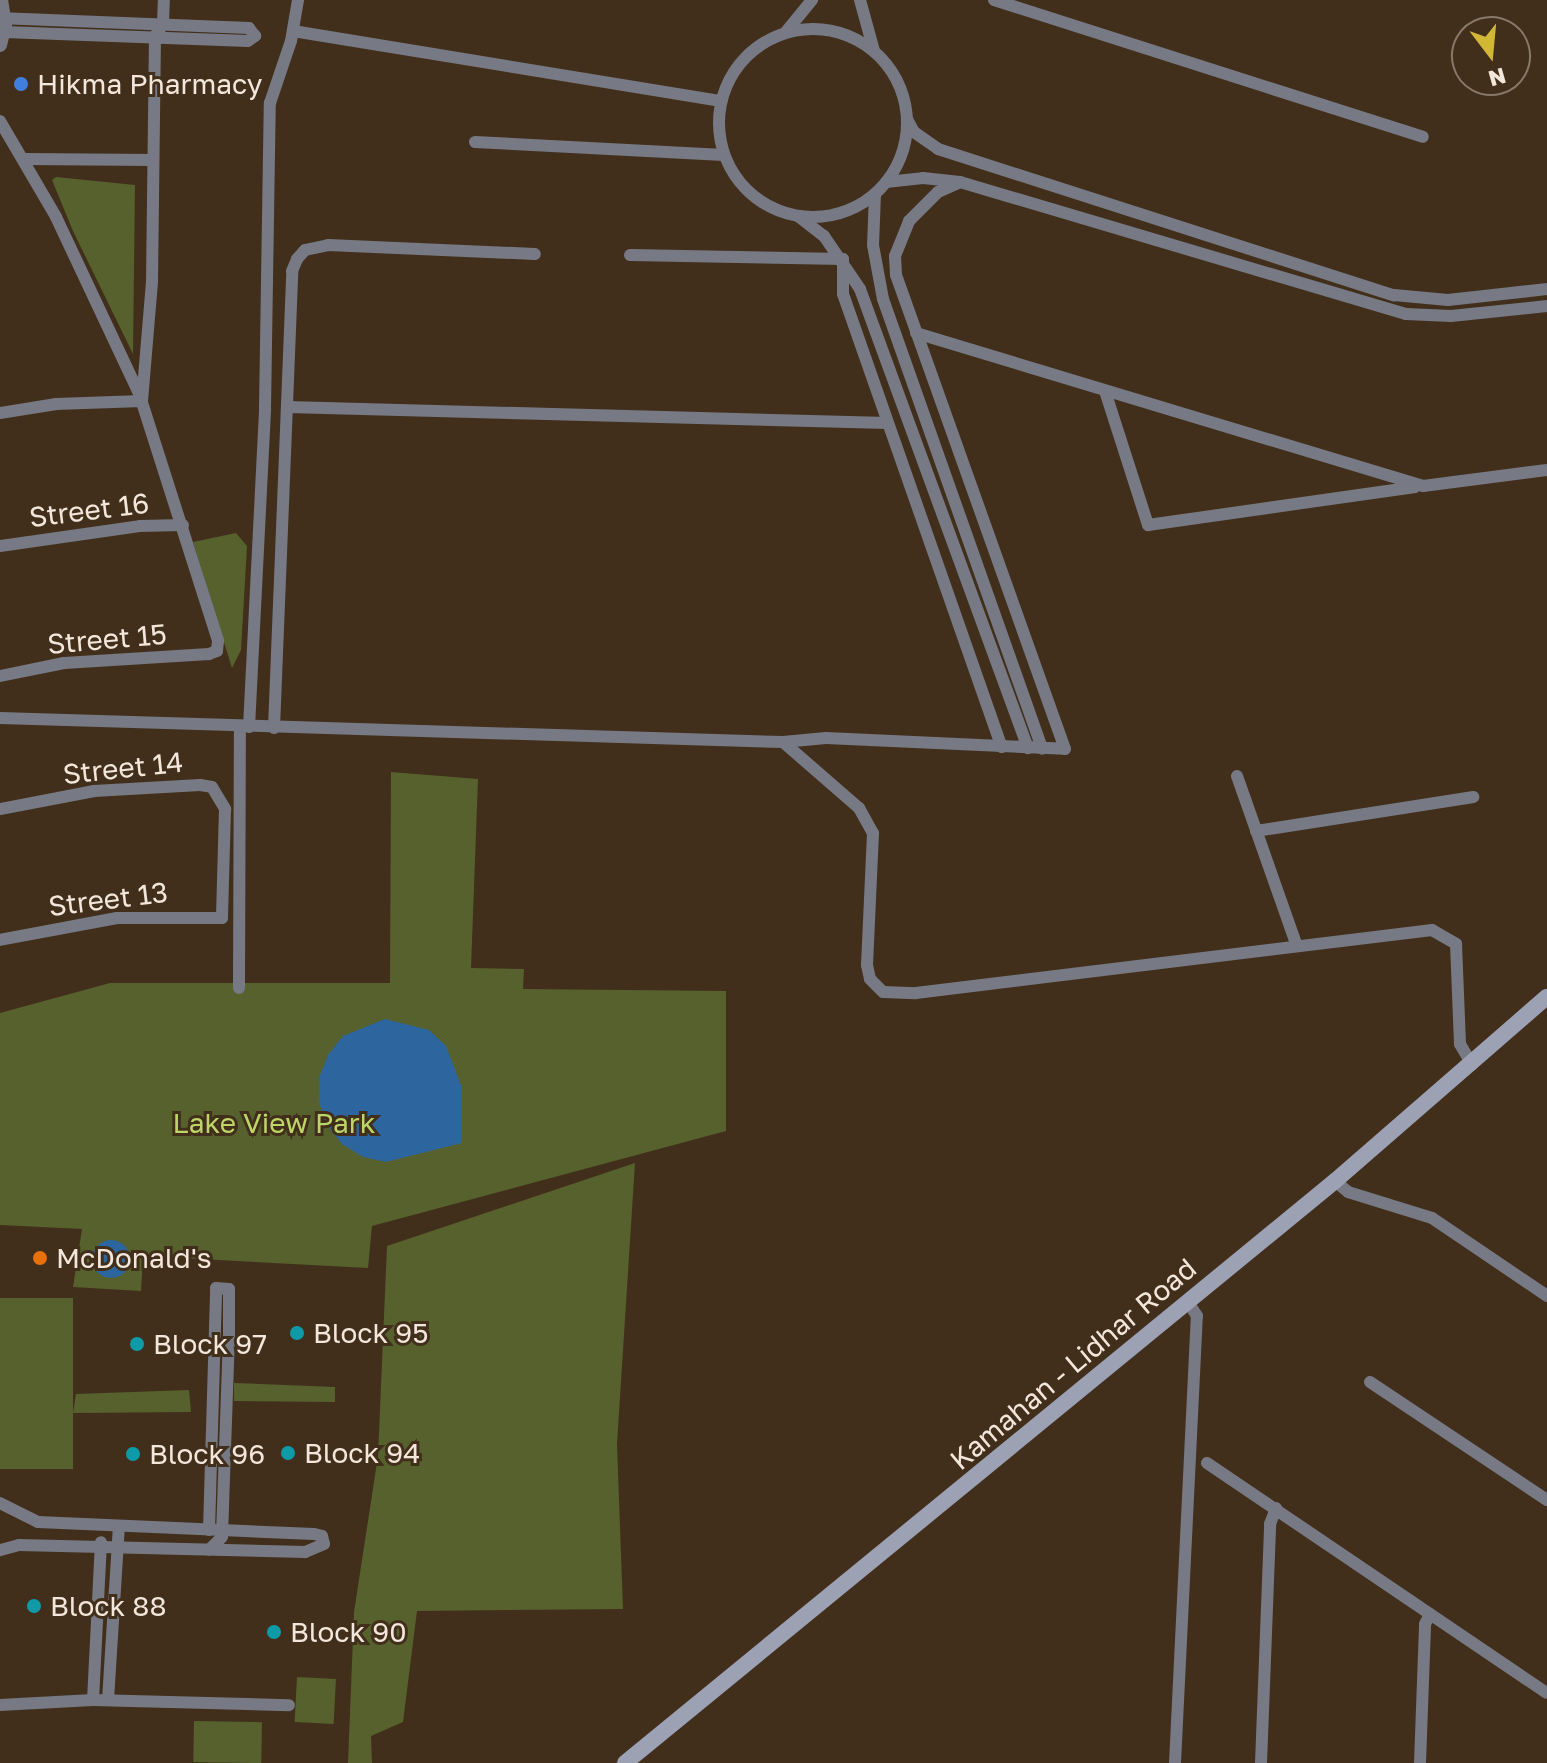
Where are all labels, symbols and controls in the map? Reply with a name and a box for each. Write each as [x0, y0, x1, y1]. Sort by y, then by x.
north arrow [1451, 16, 1531, 96]
text: N [1485, 62, 1509, 93]
place label: Hikma Pharmacy [37, 67, 262, 101]
marker: Hikma Pharmacy [12, 75, 30, 93]
street label: Street 16 [27, 486, 151, 534]
street label: Street 15 [46, 617, 168, 661]
street label: Street 14 [61, 745, 185, 791]
street label: Street 13 [46, 875, 170, 923]
park label: Lake View Park [172, 1106, 376, 1140]
place label: McDonald's [56, 1241, 212, 1275]
marker: McDonald's [31, 1249, 49, 1267]
street label: Kamahan - Lidhar Road [943, 1251, 1203, 1477]
place label: Block 95 [313, 1316, 428, 1350]
marker: Block 95 [288, 1324, 306, 1342]
place label: Block 97 [153, 1327, 267, 1361]
marker: Block 97 [128, 1335, 146, 1353]
place label: Block 94 [304, 1436, 420, 1470]
place label: Block 96 [149, 1437, 265, 1471]
marker: Block 94 [279, 1444, 297, 1462]
marker: Block 96 [124, 1445, 142, 1463]
place label: Block 88 [50, 1589, 166, 1623]
marker: Block 88 [25, 1597, 43, 1615]
place label: Block 90 [290, 1615, 407, 1649]
marker: Block 90 [265, 1623, 283, 1641]

